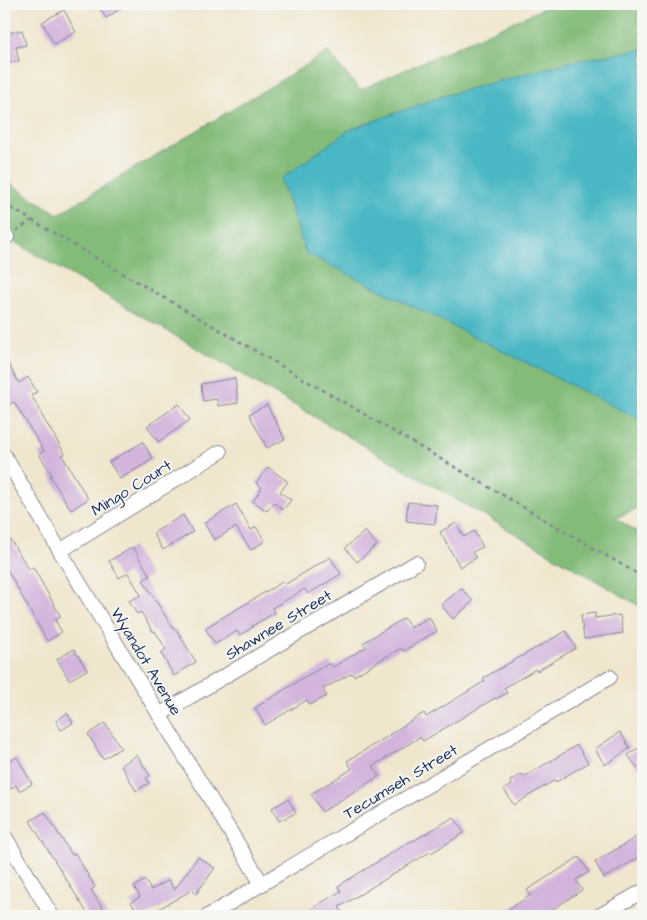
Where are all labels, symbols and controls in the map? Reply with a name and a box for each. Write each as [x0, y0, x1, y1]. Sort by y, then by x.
street label: Mingo Court [87, 454, 177, 522]
street label: Shawnee Street [221, 584, 336, 665]
street label: Wyandot Avenue [104, 604, 187, 720]
street label: Tecumseh Street [339, 739, 462, 825]

